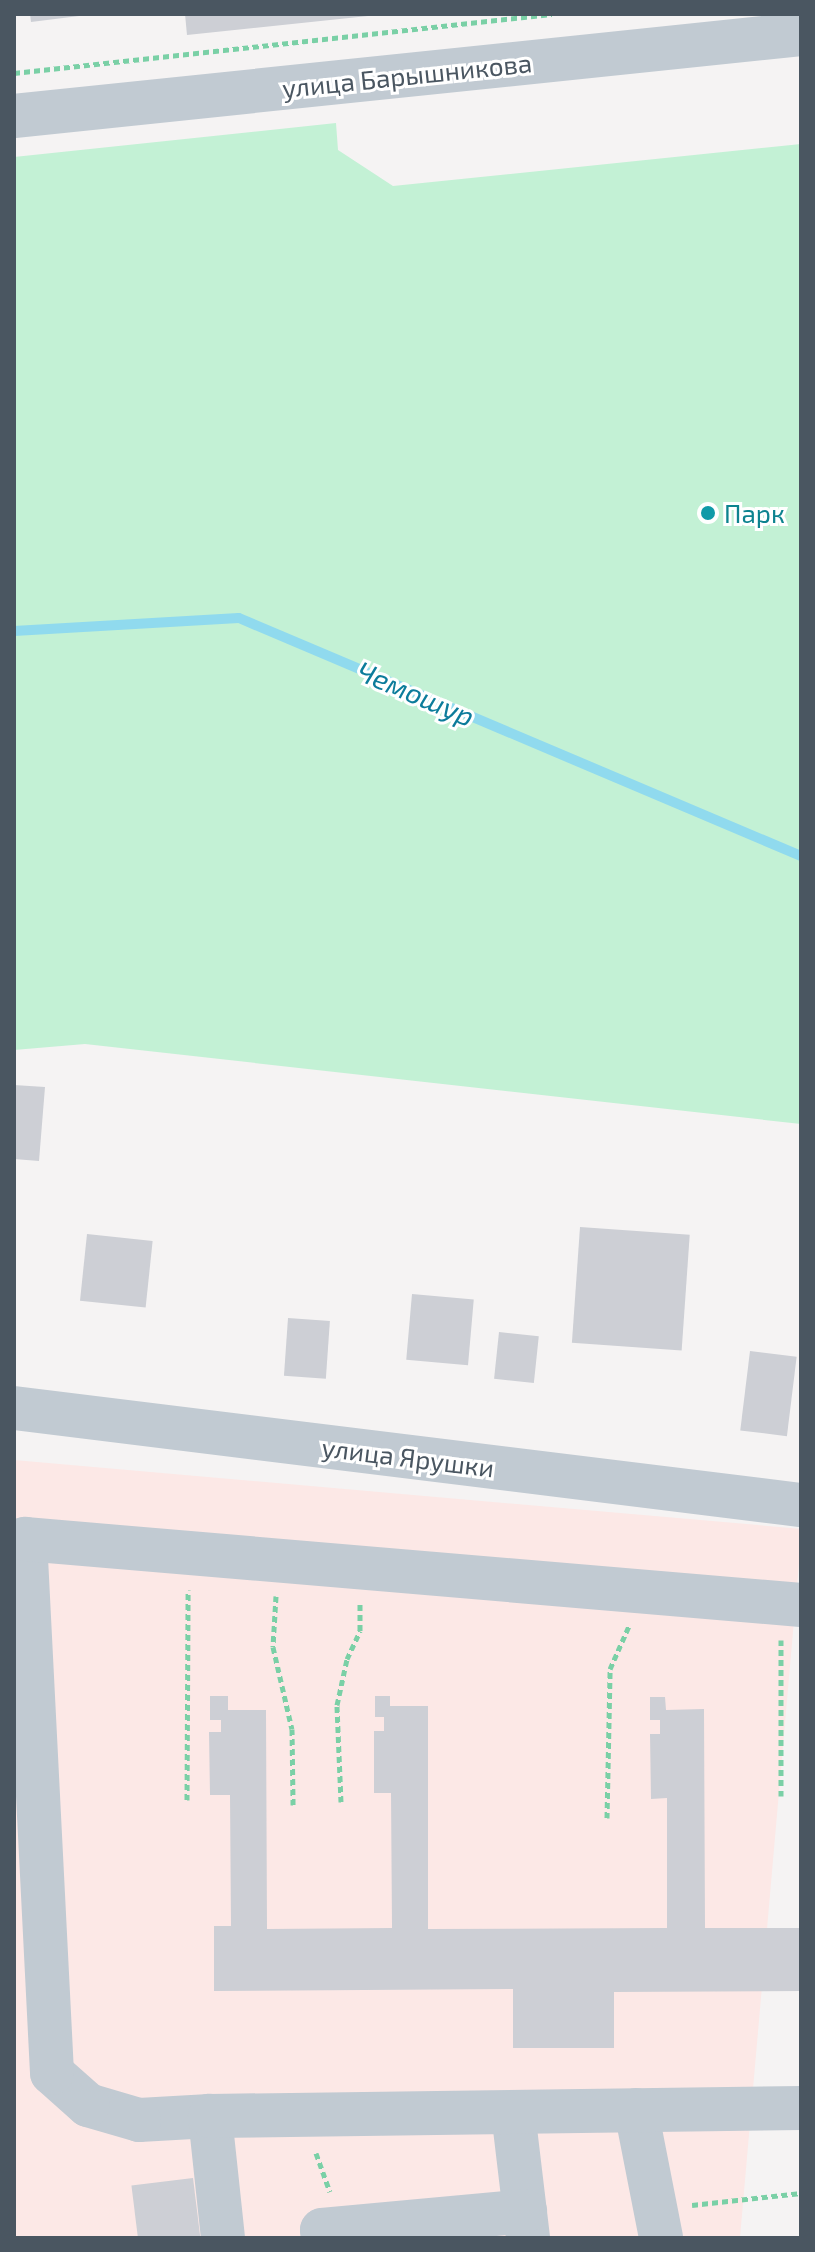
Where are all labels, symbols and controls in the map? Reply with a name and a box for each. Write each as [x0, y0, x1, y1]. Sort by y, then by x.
street label: улица Барышникова [281, 46, 533, 104]
place label: Парк [724, 497, 785, 529]
marker: Парк [699, 504, 717, 522]
water label: Чемошур [352, 653, 480, 733]
street label: улица Ярушки [320, 1431, 496, 1483]

